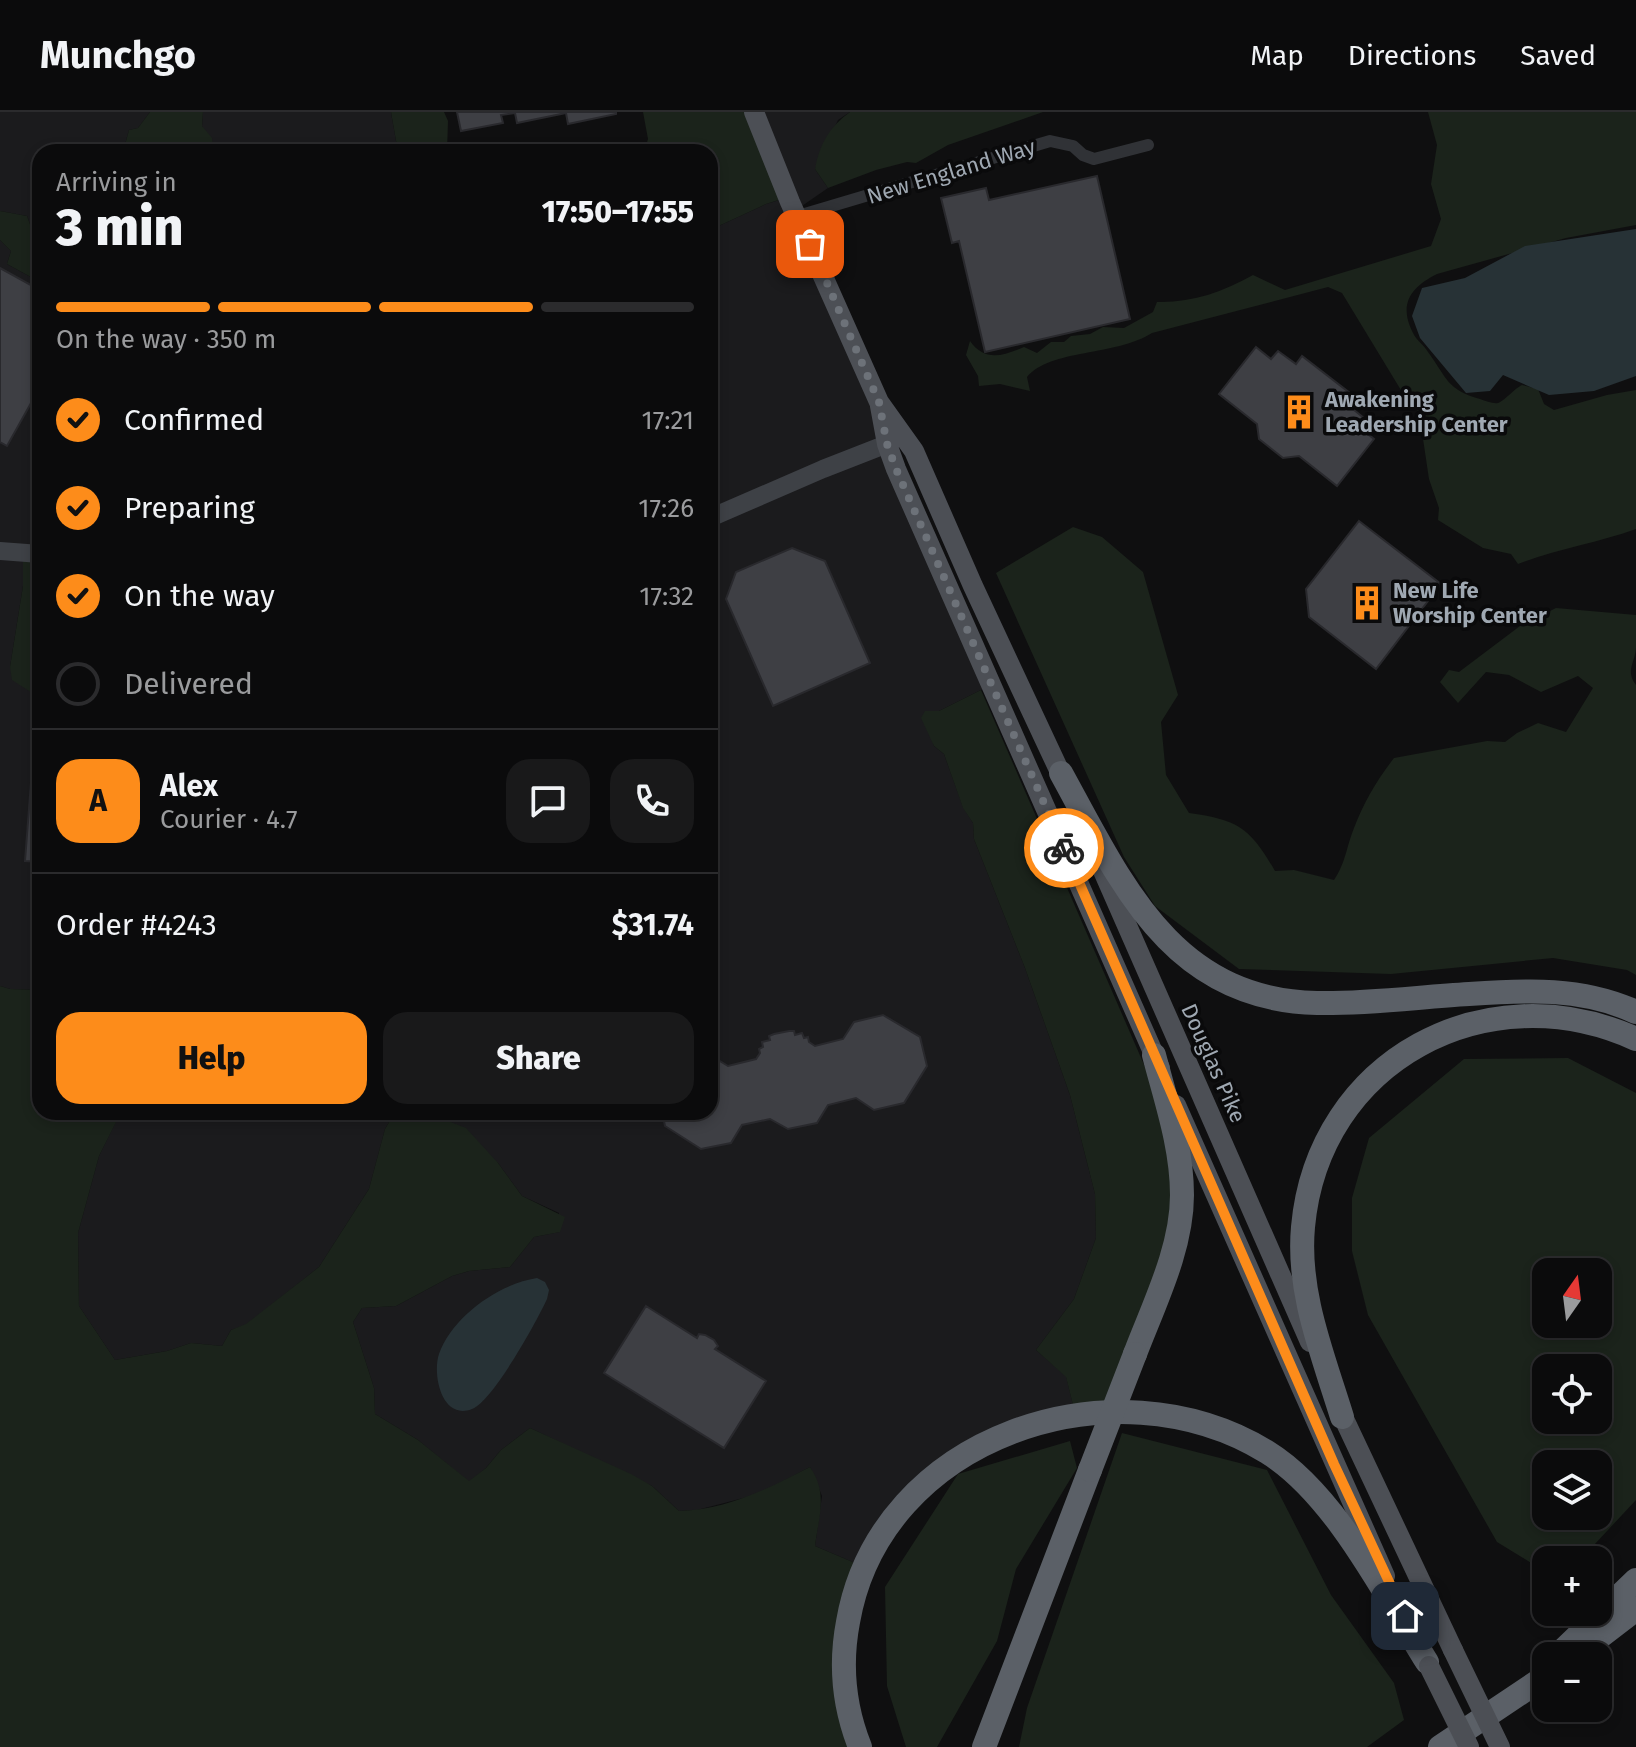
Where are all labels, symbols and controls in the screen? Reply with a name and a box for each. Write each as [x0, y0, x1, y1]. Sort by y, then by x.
text: Munchgo [40, 32, 196, 78]
text: Map [1250, 39, 1304, 72]
text: Directions [1348, 39, 1476, 72]
text: Saved [1520, 39, 1596, 72]
street label: New England Way [864, 133, 1039, 210]
text: Arriving in [56, 167, 177, 198]
text: 17:50–17:55 [542, 194, 694, 230]
text: 3 min [56, 196, 184, 259]
pin [776, 210, 844, 278]
icon: bag [788, 222, 832, 266]
text: On the way · 350 m [56, 324, 276, 355]
place label: Awakening Leadership Center [1324, 386, 1508, 438]
building icon: Awakening Leadership Center [1280, 393, 1318, 431]
icon: check [56, 398, 100, 442]
text: Confirmed [124, 402, 264, 438]
text: 17:21 [641, 405, 694, 436]
icon: check [56, 486, 100, 530]
text: Preparing [124, 490, 255, 526]
text: 17:26 [638, 493, 694, 524]
icon: check [56, 574, 100, 618]
place label: New Life Worship Center [1393, 577, 1547, 629]
text: On the way [124, 578, 275, 614]
text: 17:32 [639, 581, 694, 612]
building icon: New Life Worship Center [1348, 584, 1386, 622]
text: Delivered [124, 666, 253, 702]
button: chat [506, 759, 590, 843]
button: phone [610, 759, 694, 843]
text: Alex [160, 768, 218, 804]
text: A [89, 783, 107, 819]
text: Courier · 4.7 [160, 804, 298, 835]
courier [1024, 808, 1104, 888]
icon: bike [1042, 826, 1086, 870]
text: Order #4243 [56, 907, 217, 943]
text: $31.74 [612, 907, 694, 943]
street label: Douglas Pike [1175, 999, 1252, 1127]
button: Help [56, 1012, 367, 1104]
button: Share [383, 1012, 694, 1104]
north arrow [1532, 1258, 1612, 1338]
map controls [1532, 1258, 1612, 1722]
button: locate [1532, 1354, 1612, 1434]
button: layers [1532, 1450, 1612, 1530]
button: + [1532, 1546, 1612, 1626]
pin [1371, 1582, 1439, 1650]
icon: home [1383, 1594, 1427, 1638]
button: − [1532, 1642, 1612, 1722]

